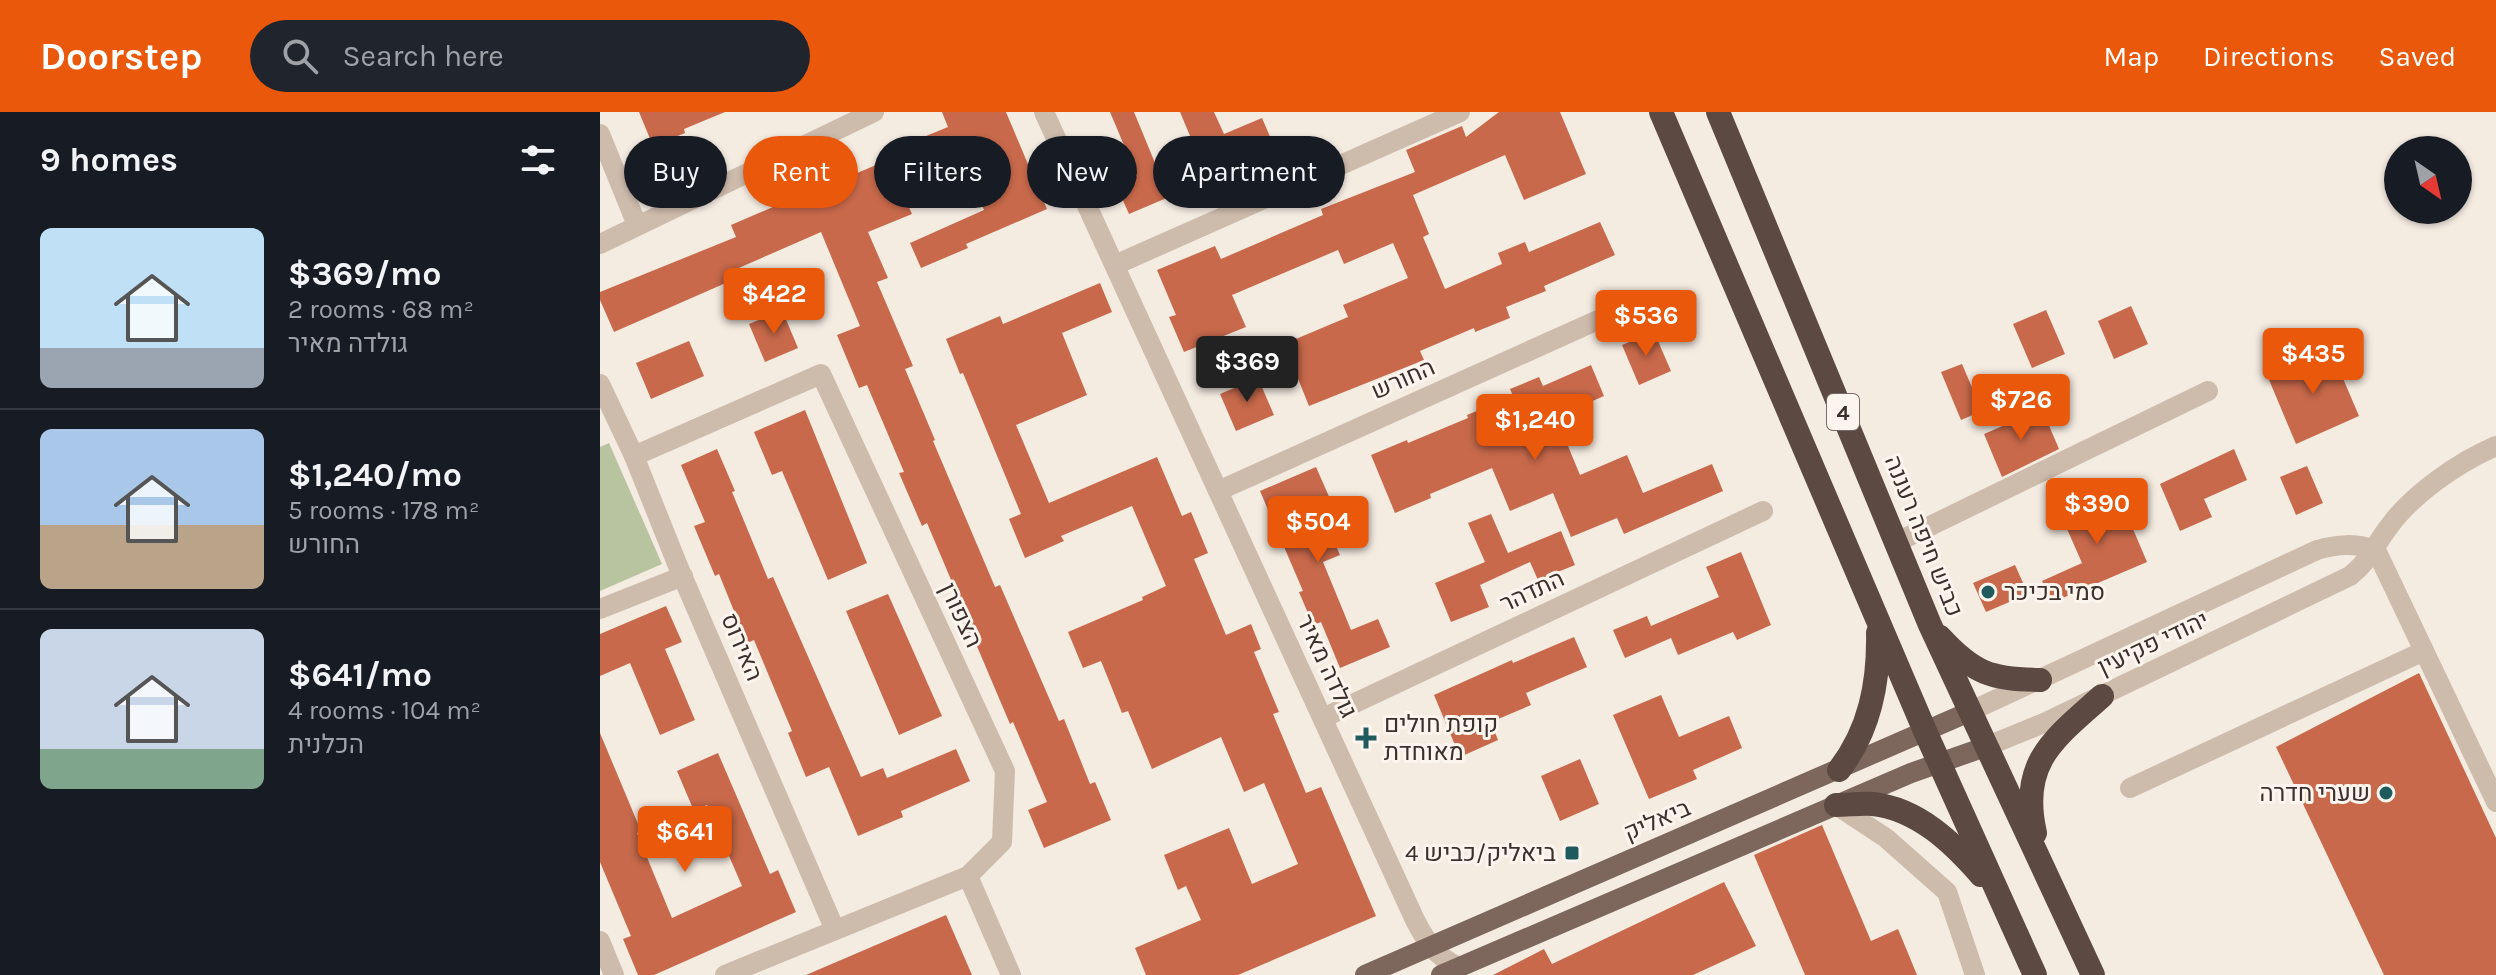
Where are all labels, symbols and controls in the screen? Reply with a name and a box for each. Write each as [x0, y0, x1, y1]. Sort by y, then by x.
search box [250, 20, 810, 92]
text: Doorstep [40, 34, 202, 79]
icon: search [278, 34, 322, 78]
text: Search here [342, 38, 504, 74]
text: Map [2104, 40, 2159, 73]
text: Directions [2203, 40, 2335, 73]
text: Saved [2379, 40, 2456, 73]
chip: Buy [624, 136, 727, 208]
chip: Rent [743, 136, 858, 208]
chip: Filters [874, 136, 1011, 208]
chip: New [1027, 136, 1137, 208]
chip: Apartment [1153, 136, 1345, 208]
north arrow [2384, 136, 2472, 224]
map controls [2384, 136, 2472, 224]
icon: filters [516, 138, 560, 182]
text: 9 homes [40, 140, 178, 180]
text: $369/mo [288, 254, 442, 294]
icon: home [104, 260, 200, 356]
pin: $422 [727, 268, 821, 336]
text: $422 [742, 278, 806, 309]
pin: $536 [1599, 290, 1693, 358]
text: 2 rooms · 68 m² [288, 294, 474, 325]
text: $536 [1613, 300, 1679, 331]
text: גולדה מאיר [288, 328, 408, 359]
pin: $435 [2266, 328, 2360, 396]
pin: $369 [1200, 336, 1294, 404]
text: $435 [2281, 338, 2345, 369]
text: $369 [1214, 346, 1280, 377]
street label: החורש [1367, 353, 1439, 405]
pin: $726 [1974, 374, 2068, 442]
text: $726 [1990, 384, 2052, 415]
pin: $1,240 [1470, 394, 1600, 462]
road number: 4 [1827, 394, 1859, 430]
text: $1,240 [1494, 404, 1576, 435]
street label: כביש חיפה רעננה [1879, 451, 1969, 621]
text: $1,240/mo [288, 455, 462, 495]
icon: home [104, 461, 200, 557]
pin: $390 [2050, 478, 2144, 546]
text: $390 [2064, 488, 2130, 519]
text: 5 rooms · 178 m² [288, 495, 479, 526]
pin: $504 [1271, 496, 1365, 564]
text: $504 [1286, 506, 1350, 537]
text: החורש [288, 529, 360, 560]
street label: התדהר [1495, 564, 1569, 618]
street label: הצפורן [934, 578, 988, 652]
place label: סמי בכיכר [2004, 578, 2105, 606]
marker: סמי בכיכר [1979, 583, 1997, 601]
street label: יהודי פקיעין [2093, 605, 2213, 681]
street label: האירוס [715, 609, 769, 685]
street label: גולדה מאיר [1291, 610, 1363, 722]
text: $641/mo [288, 655, 432, 695]
icon: home [104, 661, 200, 757]
text: 4 rooms · 104 m² [288, 695, 481, 726]
place label: קופת חולים מאוחדת [1384, 710, 1498, 766]
marker: קופת חולים מאוחדת [1355, 727, 1377, 749]
text: הכלנית [288, 729, 364, 760]
place label: שערי חדרה [2259, 779, 2370, 807]
marker: שערי חדרה [2377, 784, 2395, 802]
street label: ביאליק [1619, 793, 1695, 847]
pin: $641 [638, 806, 732, 874]
text: $641 [656, 816, 714, 847]
place label: ביאליק/כביש 4 [1405, 839, 1556, 867]
marker: ביאליק/כביש 4 [1563, 844, 1581, 862]

